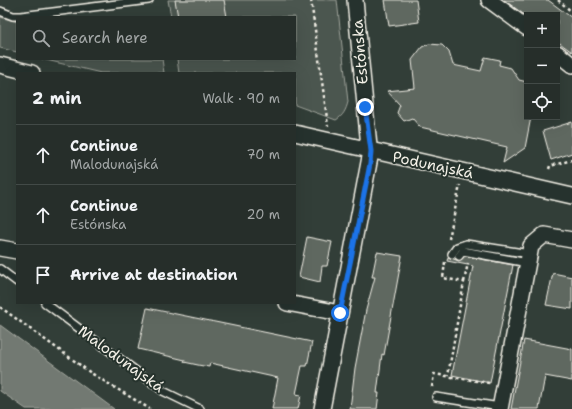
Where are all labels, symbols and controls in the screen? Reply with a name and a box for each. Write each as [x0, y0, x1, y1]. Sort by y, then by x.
map controls [524, 12, 560, 120]
button: + [524, 12, 560, 48]
search box [16, 16, 296, 60]
street label: Estónska [347, 18, 373, 85]
icon: search [30, 27, 52, 49]
text: Search here [62, 28, 148, 48]
button: − [524, 48, 560, 84]
button: locate [524, 84, 560, 120]
text: 2 min [32, 87, 82, 109]
text: Walk · 90 m [202, 90, 280, 107]
route end [356, 98, 374, 116]
text: Continue [70, 136, 138, 156]
icon: ahead [32, 144, 54, 166]
text: 70 m [246, 146, 280, 163]
street label: Podunajská [391, 147, 476, 183]
text: Malodunajská [70, 156, 158, 173]
text: Continue [70, 196, 138, 216]
icon: ahead [32, 204, 54, 226]
text: 20 m [247, 206, 280, 223]
text: Estónska [70, 216, 126, 233]
icon: arrive [32, 264, 54, 286]
text: Arrive at destination [70, 265, 238, 285]
route start [331, 304, 349, 322]
street label: Malodunajská [74, 321, 169, 397]

